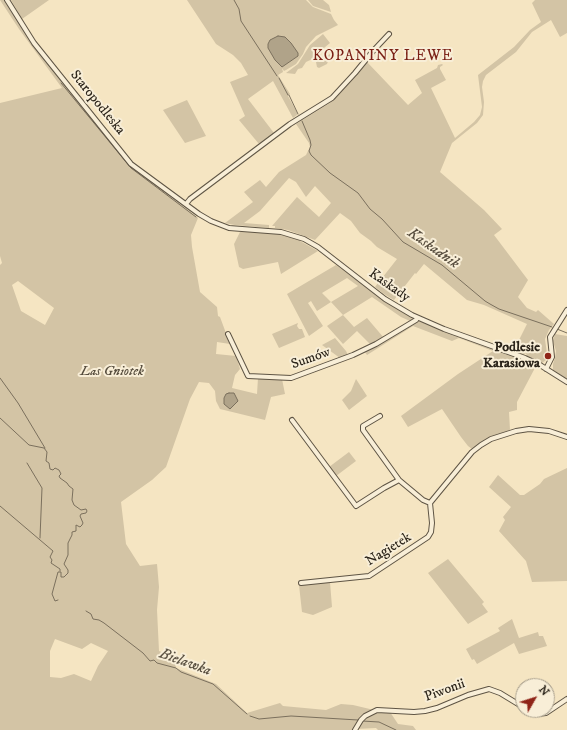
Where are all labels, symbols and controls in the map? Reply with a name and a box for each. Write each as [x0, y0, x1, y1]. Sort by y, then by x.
district label: KOPANINY LEWE [313, 48, 453, 66]
street label: Staropodleska [66, 67, 128, 139]
water label: Kaskadnik [404, 225, 462, 273]
street label: Kaskady [365, 266, 413, 306]
place label: Podlesie Karasiowa [483, 340, 540, 372]
street label: Sumów [289, 344, 333, 374]
marker: Podlesie Karasiowa [543, 351, 553, 361]
park label: Las Gniotek [80, 364, 144, 380]
street label: Nagietek [363, 529, 415, 571]
water label: Bielawka [157, 645, 213, 681]
street label: Piwonii [422, 676, 468, 706]
north arrow [515, 678, 555, 718]
text: N [535, 683, 552, 699]

